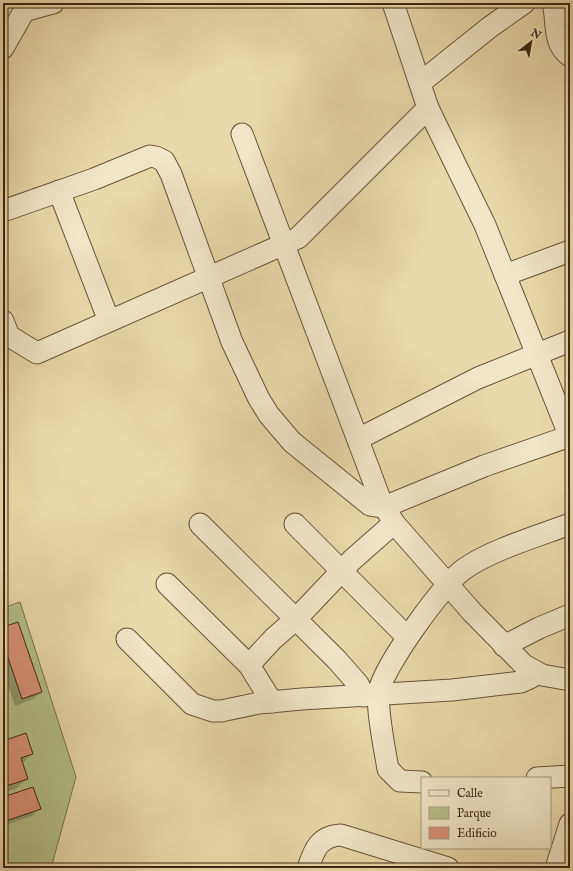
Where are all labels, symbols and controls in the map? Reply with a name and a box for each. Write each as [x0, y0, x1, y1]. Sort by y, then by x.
north arrow [511, 22, 551, 62]
text: N [527, 25, 544, 43]
legend [421, 777, 551, 849]
text: Calle [457, 786, 483, 801]
text: Parque [457, 806, 492, 822]
text: Edificio [457, 826, 497, 841]

